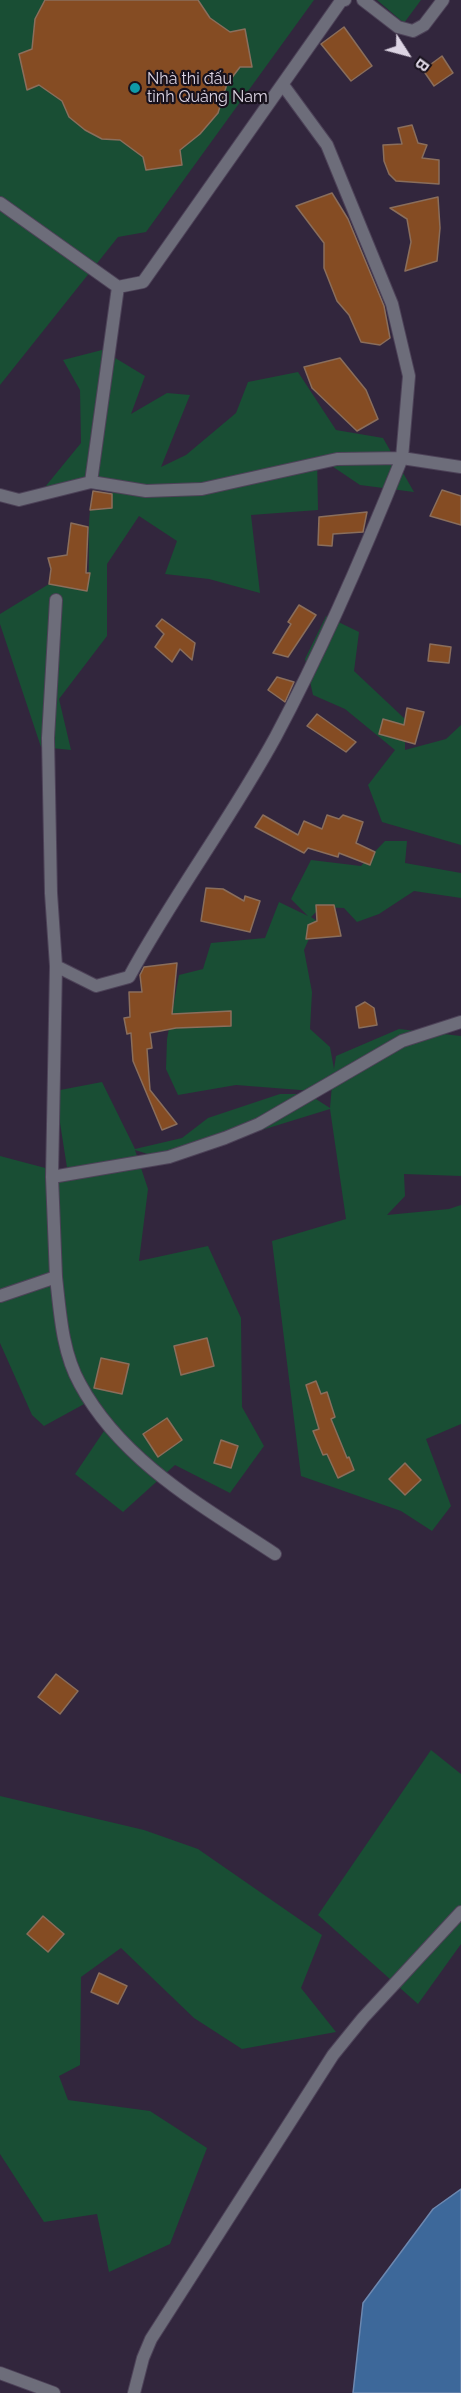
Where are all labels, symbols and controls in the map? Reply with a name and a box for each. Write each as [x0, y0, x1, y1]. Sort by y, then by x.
north arrow [377, 24, 437, 84]
text: B [411, 55, 433, 75]
place label: Nhà thi đấu tỉnh Quảng Nam [147, 69, 268, 107]
marker: Nhà thi đấu tỉnh Quảng Nam [128, 81, 142, 95]

